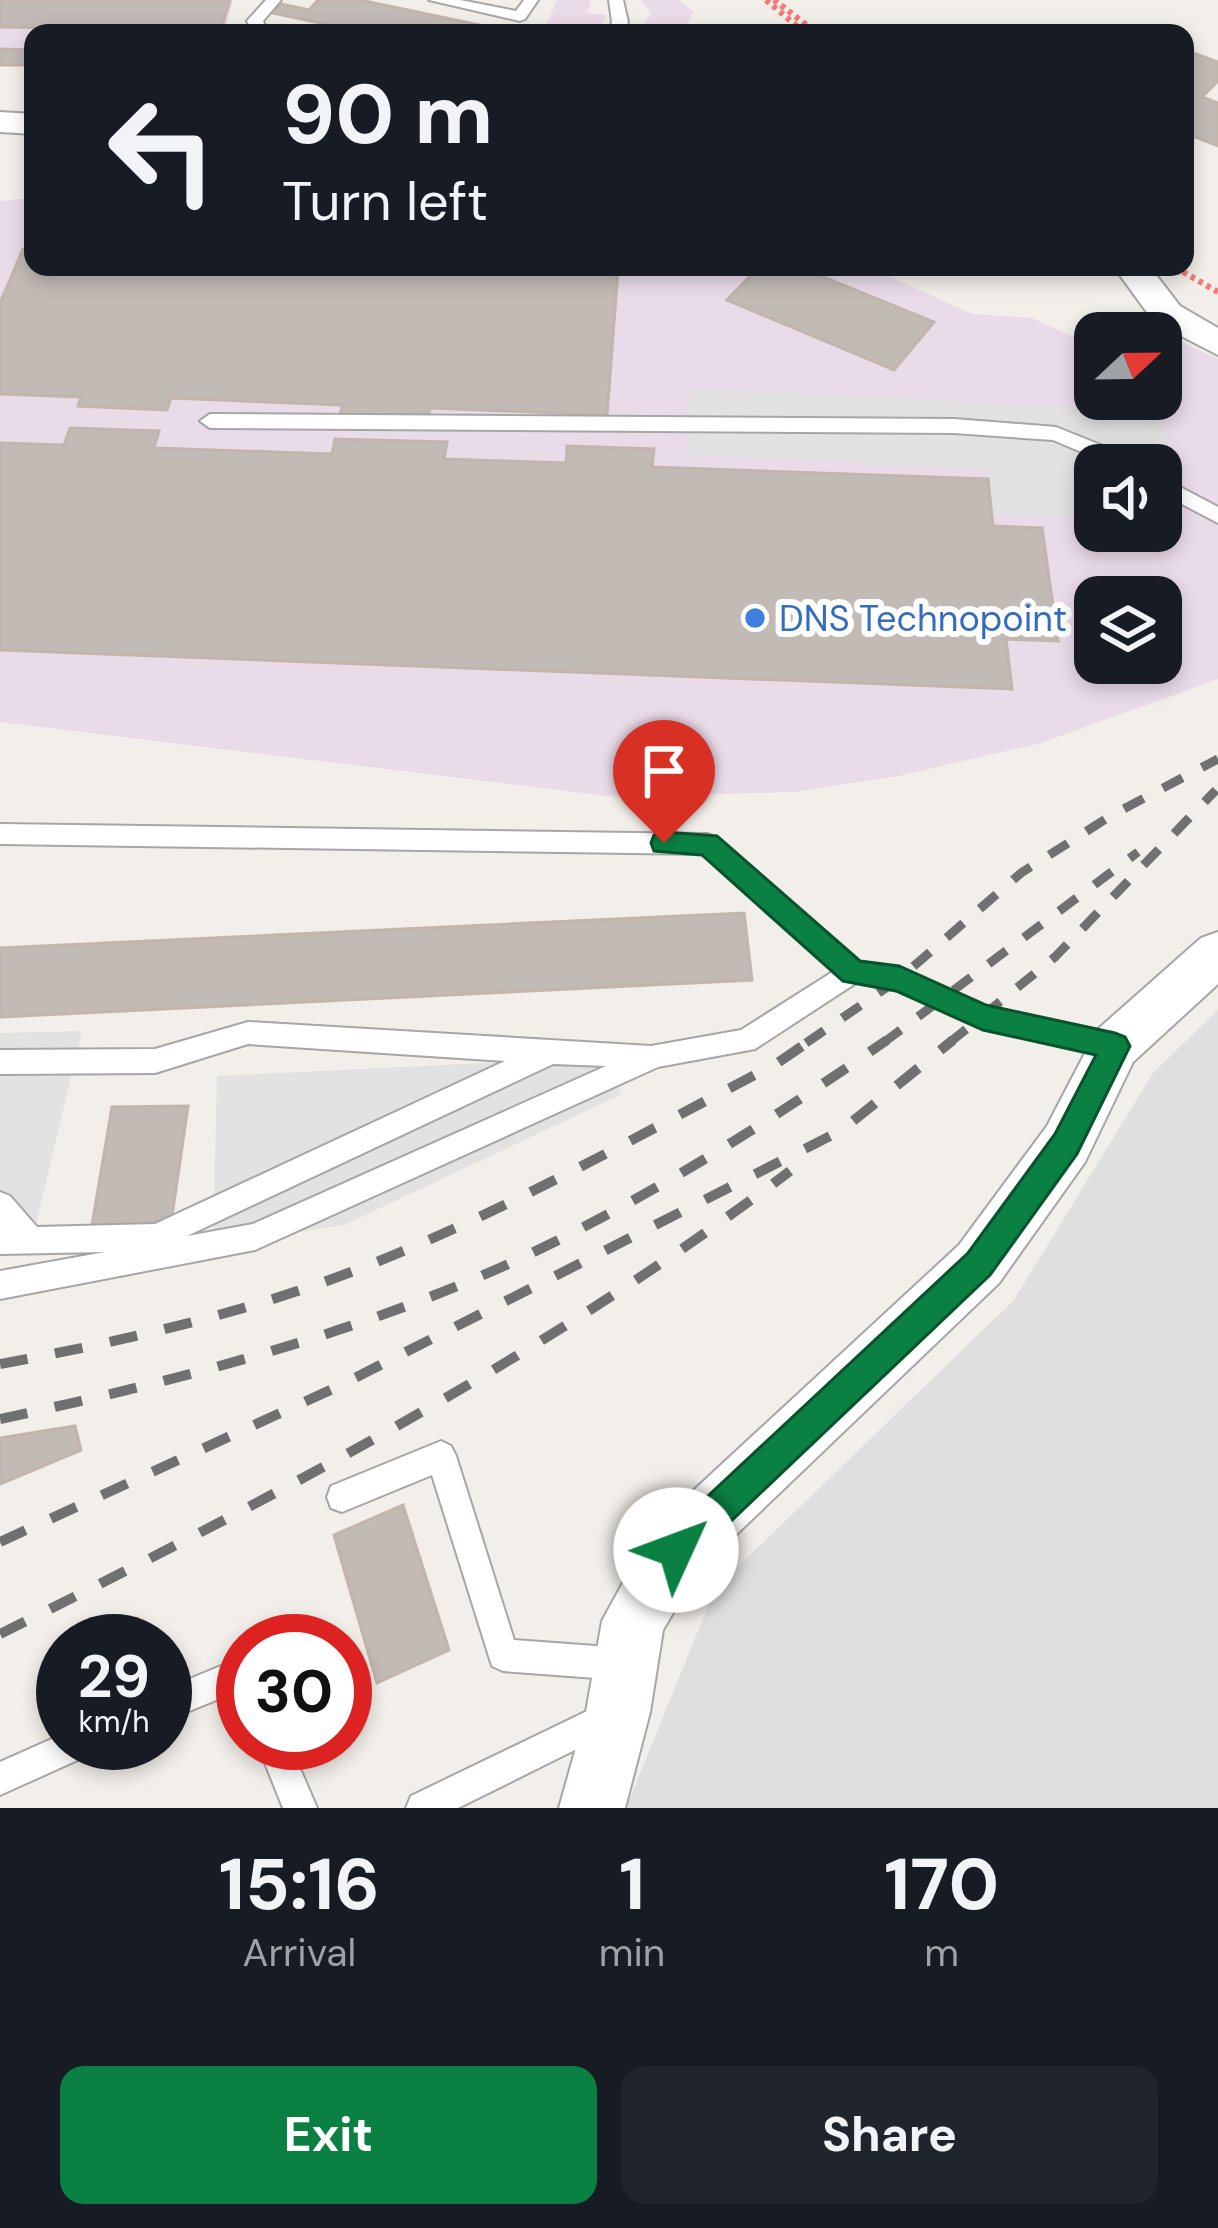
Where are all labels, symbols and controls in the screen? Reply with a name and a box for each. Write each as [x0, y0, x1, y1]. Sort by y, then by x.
text: 90 m [282, 60, 493, 169]
icon: left [84, 72, 240, 228]
text: Turn left [282, 166, 488, 237]
north arrow [1074, 312, 1182, 420]
map controls [1074, 312, 1182, 684]
button: sound [1074, 444, 1182, 552]
button: layers [1074, 576, 1182, 684]
place label: DNS Technopoint [779, 595, 1067, 642]
marker: DNS Technopoint [742, 605, 768, 631]
pin [613, 720, 715, 843]
icon: arrive [631, 738, 697, 804]
position arrow [613, 1487, 739, 1613]
speed limit sign: 30 [216, 1614, 372, 1770]
text: 29 [78, 1637, 150, 1716]
text: km/h [79, 1702, 149, 1741]
text: 15:16 [219, 1838, 380, 1931]
text: 1 [619, 1838, 645, 1931]
text: 170 [884, 1838, 999, 1931]
text: Arrival [243, 1927, 356, 1978]
text: min [599, 1927, 665, 1978]
text: m [924, 1927, 959, 1978]
button: Exit [60, 2066, 597, 2204]
button: Share [621, 2066, 1158, 2204]

